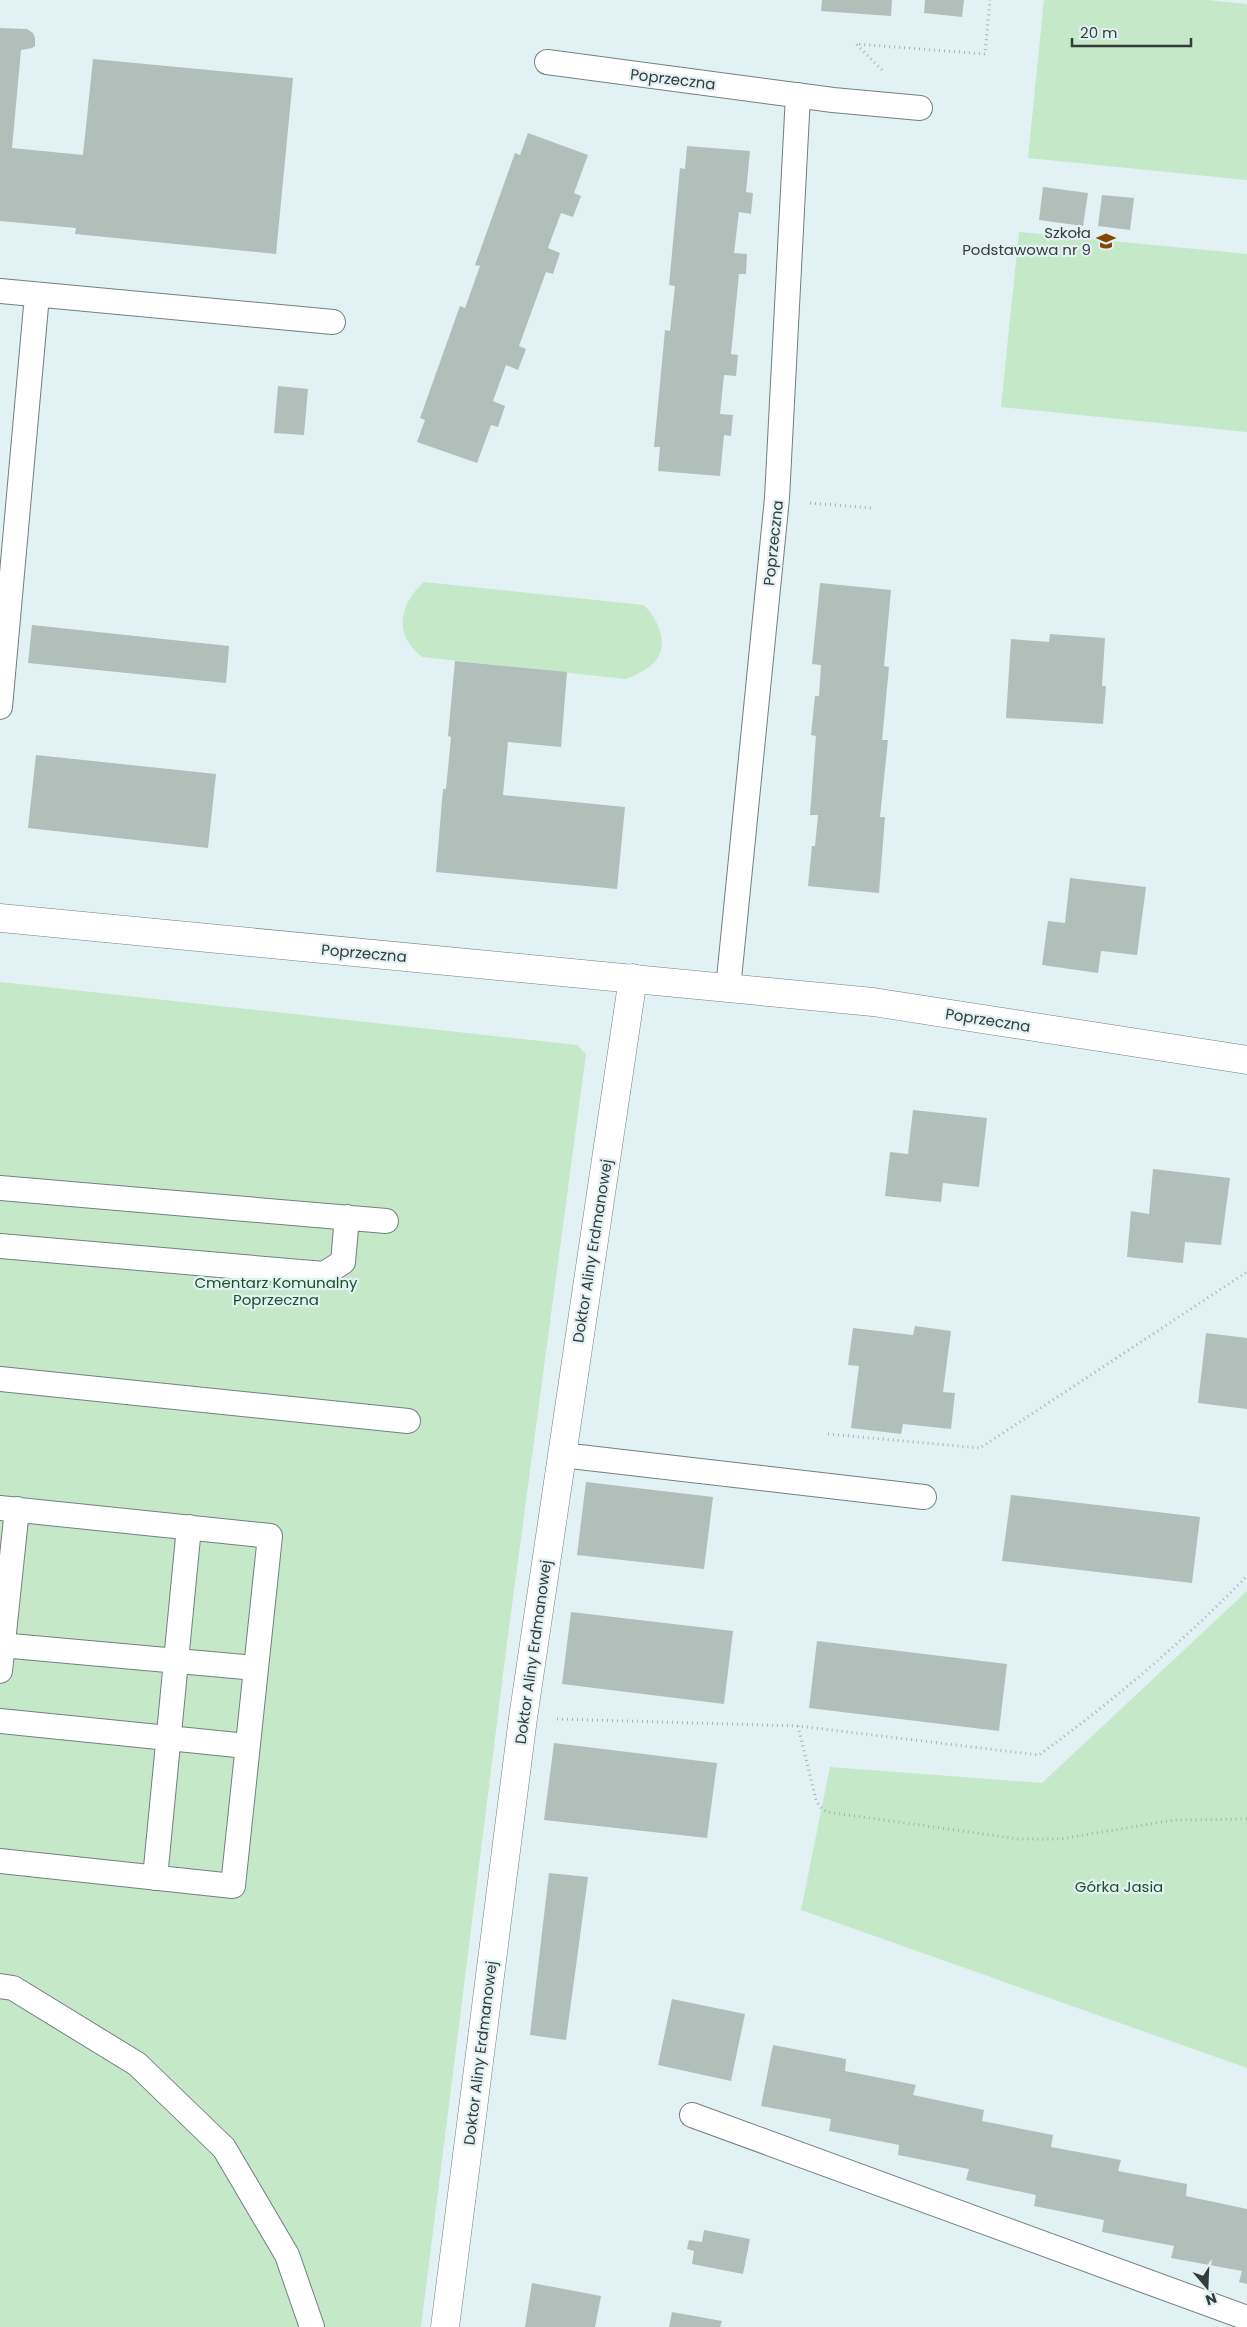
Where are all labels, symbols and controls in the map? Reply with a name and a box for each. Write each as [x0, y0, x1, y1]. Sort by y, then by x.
scale bar [1072, 15, 1191, 47]
text: 20 m [1080, 22, 1118, 43]
street label: Poprzeczna [629, 63, 717, 95]
place label: Szkoła Podstawowa nr 9 [962, 222, 1091, 260]
school or university icon: Szkoła Podstawowa nr 9 [1095, 230, 1117, 252]
street label: Poprzeczna [758, 499, 788, 587]
street label: Poprzeczna [320, 939, 408, 967]
street label: Poprzeczna [944, 1003, 1032, 1037]
street label: Doktor Aliny Erdmanowej [567, 1158, 617, 1344]
park label: Cmentarz Komunalny Poprzeczna [194, 1272, 358, 1310]
street label: Doktor Aliny Erdmanowej [510, 1559, 556, 1745]
park label: Górka Jasia [1075, 1876, 1163, 1897]
street label: Doktor Aliny Erdmanowej [458, 1960, 502, 2146]
north arrow [1182, 2262, 1232, 2312]
text: N [1203, 2288, 1219, 2310]

